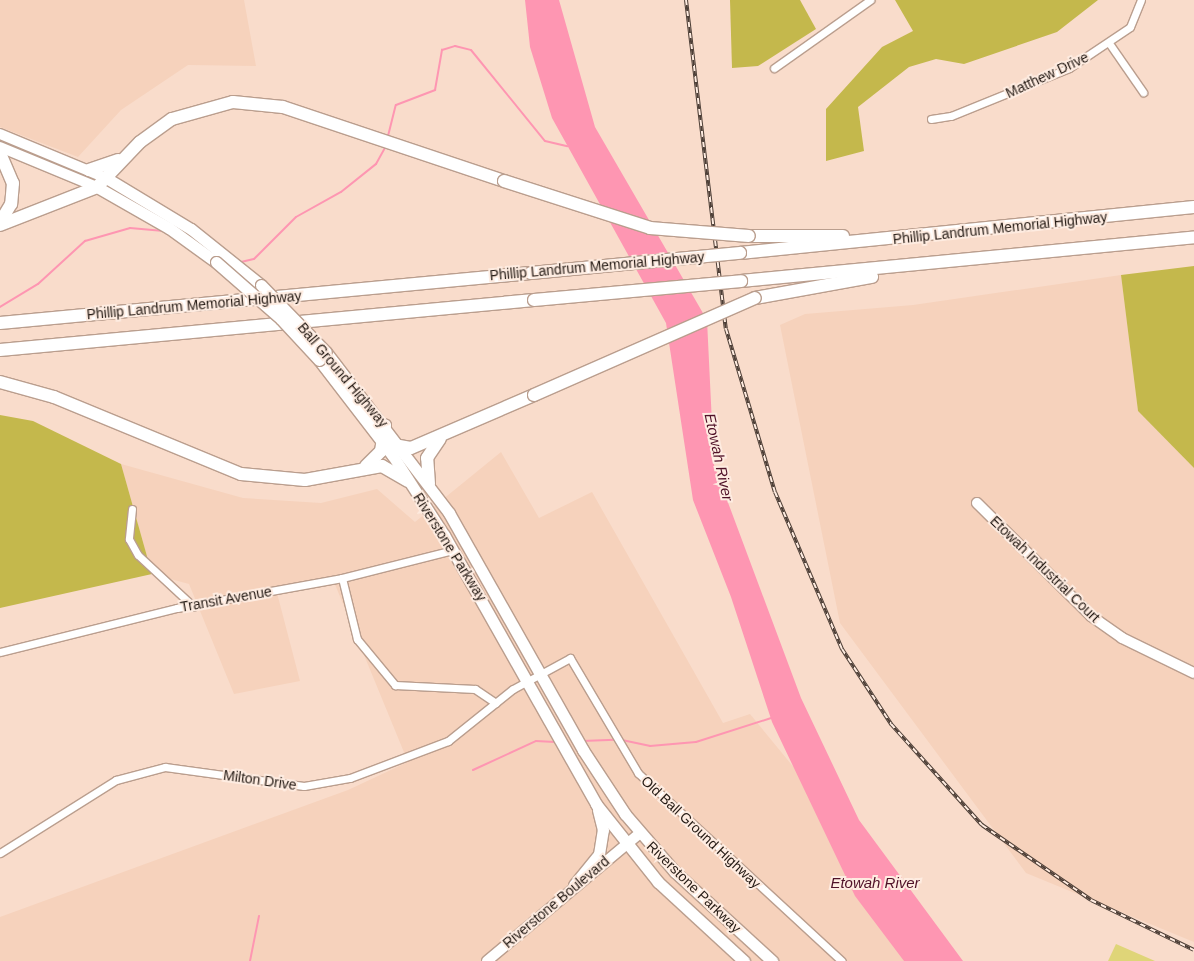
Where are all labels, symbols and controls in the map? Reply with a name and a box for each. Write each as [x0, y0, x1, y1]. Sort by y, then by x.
street label: Matthew Drive [1003, 48, 1091, 102]
street label: Phillip Landrum Memorial Highway [892, 208, 1108, 248]
street label: Phillip Landrum Memorial Highway [489, 248, 705, 284]
street label: Phillip Landrum Memorial Highway [86, 287, 302, 323]
street label: Ball Ground Highway [294, 319, 392, 431]
water label: Etowah River [701, 412, 737, 502]
street label: Riverstone Parkway [410, 490, 490, 604]
street label: Etowah Industrial Court [987, 512, 1103, 626]
street label: Transit Avenue [179, 583, 273, 615]
street label: Milton Drive [222, 767, 298, 793]
street label: Old Ball Ground Highway [638, 772, 764, 892]
street label: Riverstone Parkway [643, 838, 745, 936]
street label: Riverstone Boulevard [499, 853, 613, 951]
water label: Etowah River [830, 874, 920, 892]

